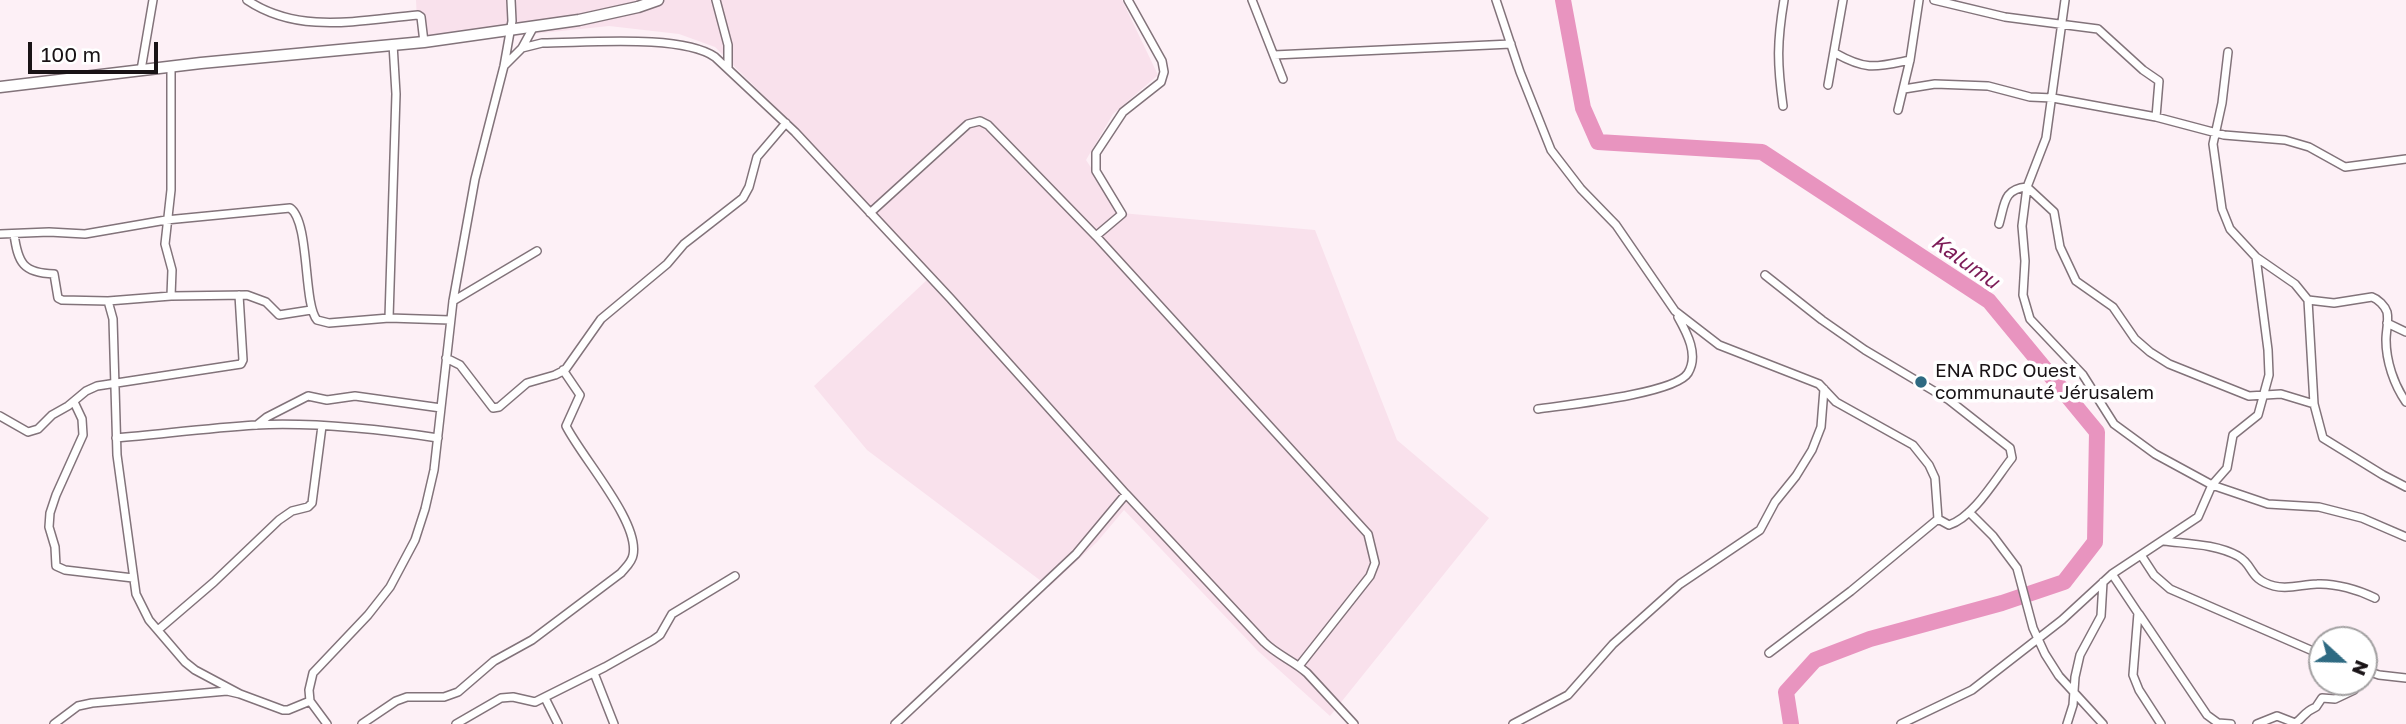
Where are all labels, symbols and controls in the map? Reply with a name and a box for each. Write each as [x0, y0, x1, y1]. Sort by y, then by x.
scale bar [32, 28, 161, 72]
text: 100 m [41, 41, 101, 67]
water label: Kalumu [1926, 230, 2004, 294]
place label: ENA RDC Ouest communauté Jérusalem [1935, 360, 2154, 404]
marker: ENA RDC Ouest communauté Jérusalem [1913, 374, 1929, 390]
north arrow [2308, 626, 2378, 696]
text: N [2348, 657, 2374, 679]

